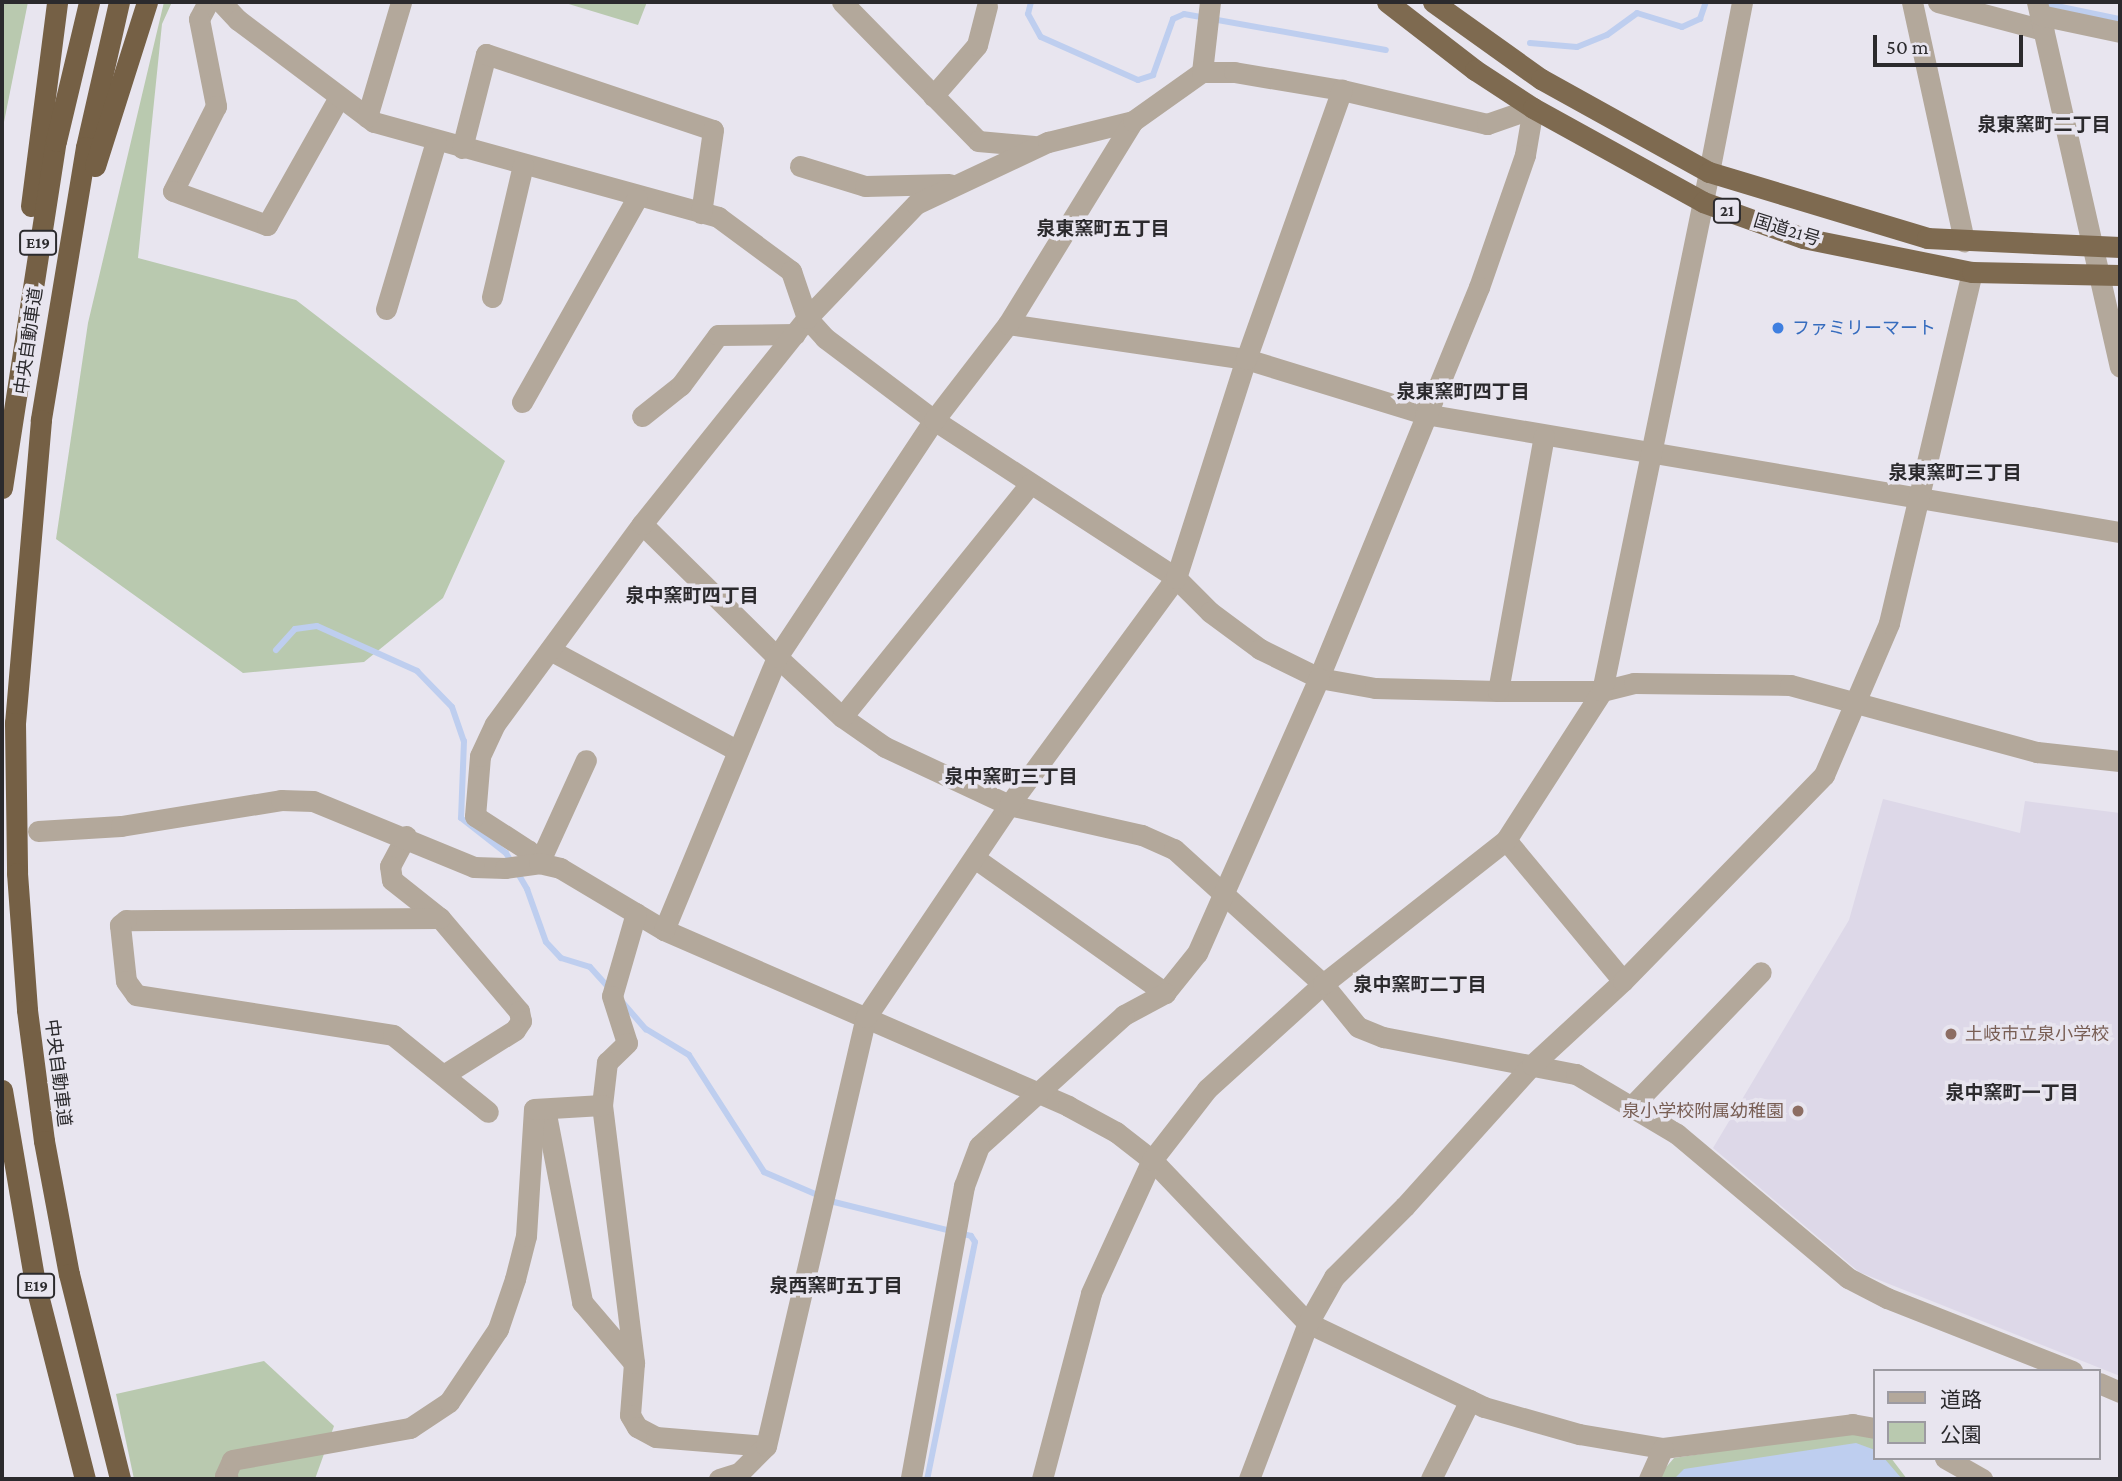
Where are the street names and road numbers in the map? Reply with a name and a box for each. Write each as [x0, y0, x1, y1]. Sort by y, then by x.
road number: 21 [1711, 198, 1743, 224]
street label: 国道21号 [1751, 210, 1823, 250]
road number: E19 [19, 230, 57, 256]
street label: 中央自動車道 [11, 286, 47, 396]
street label: 中央自動車道 [41, 1018, 75, 1128]
road number: E19 [17, 1274, 55, 1298]

